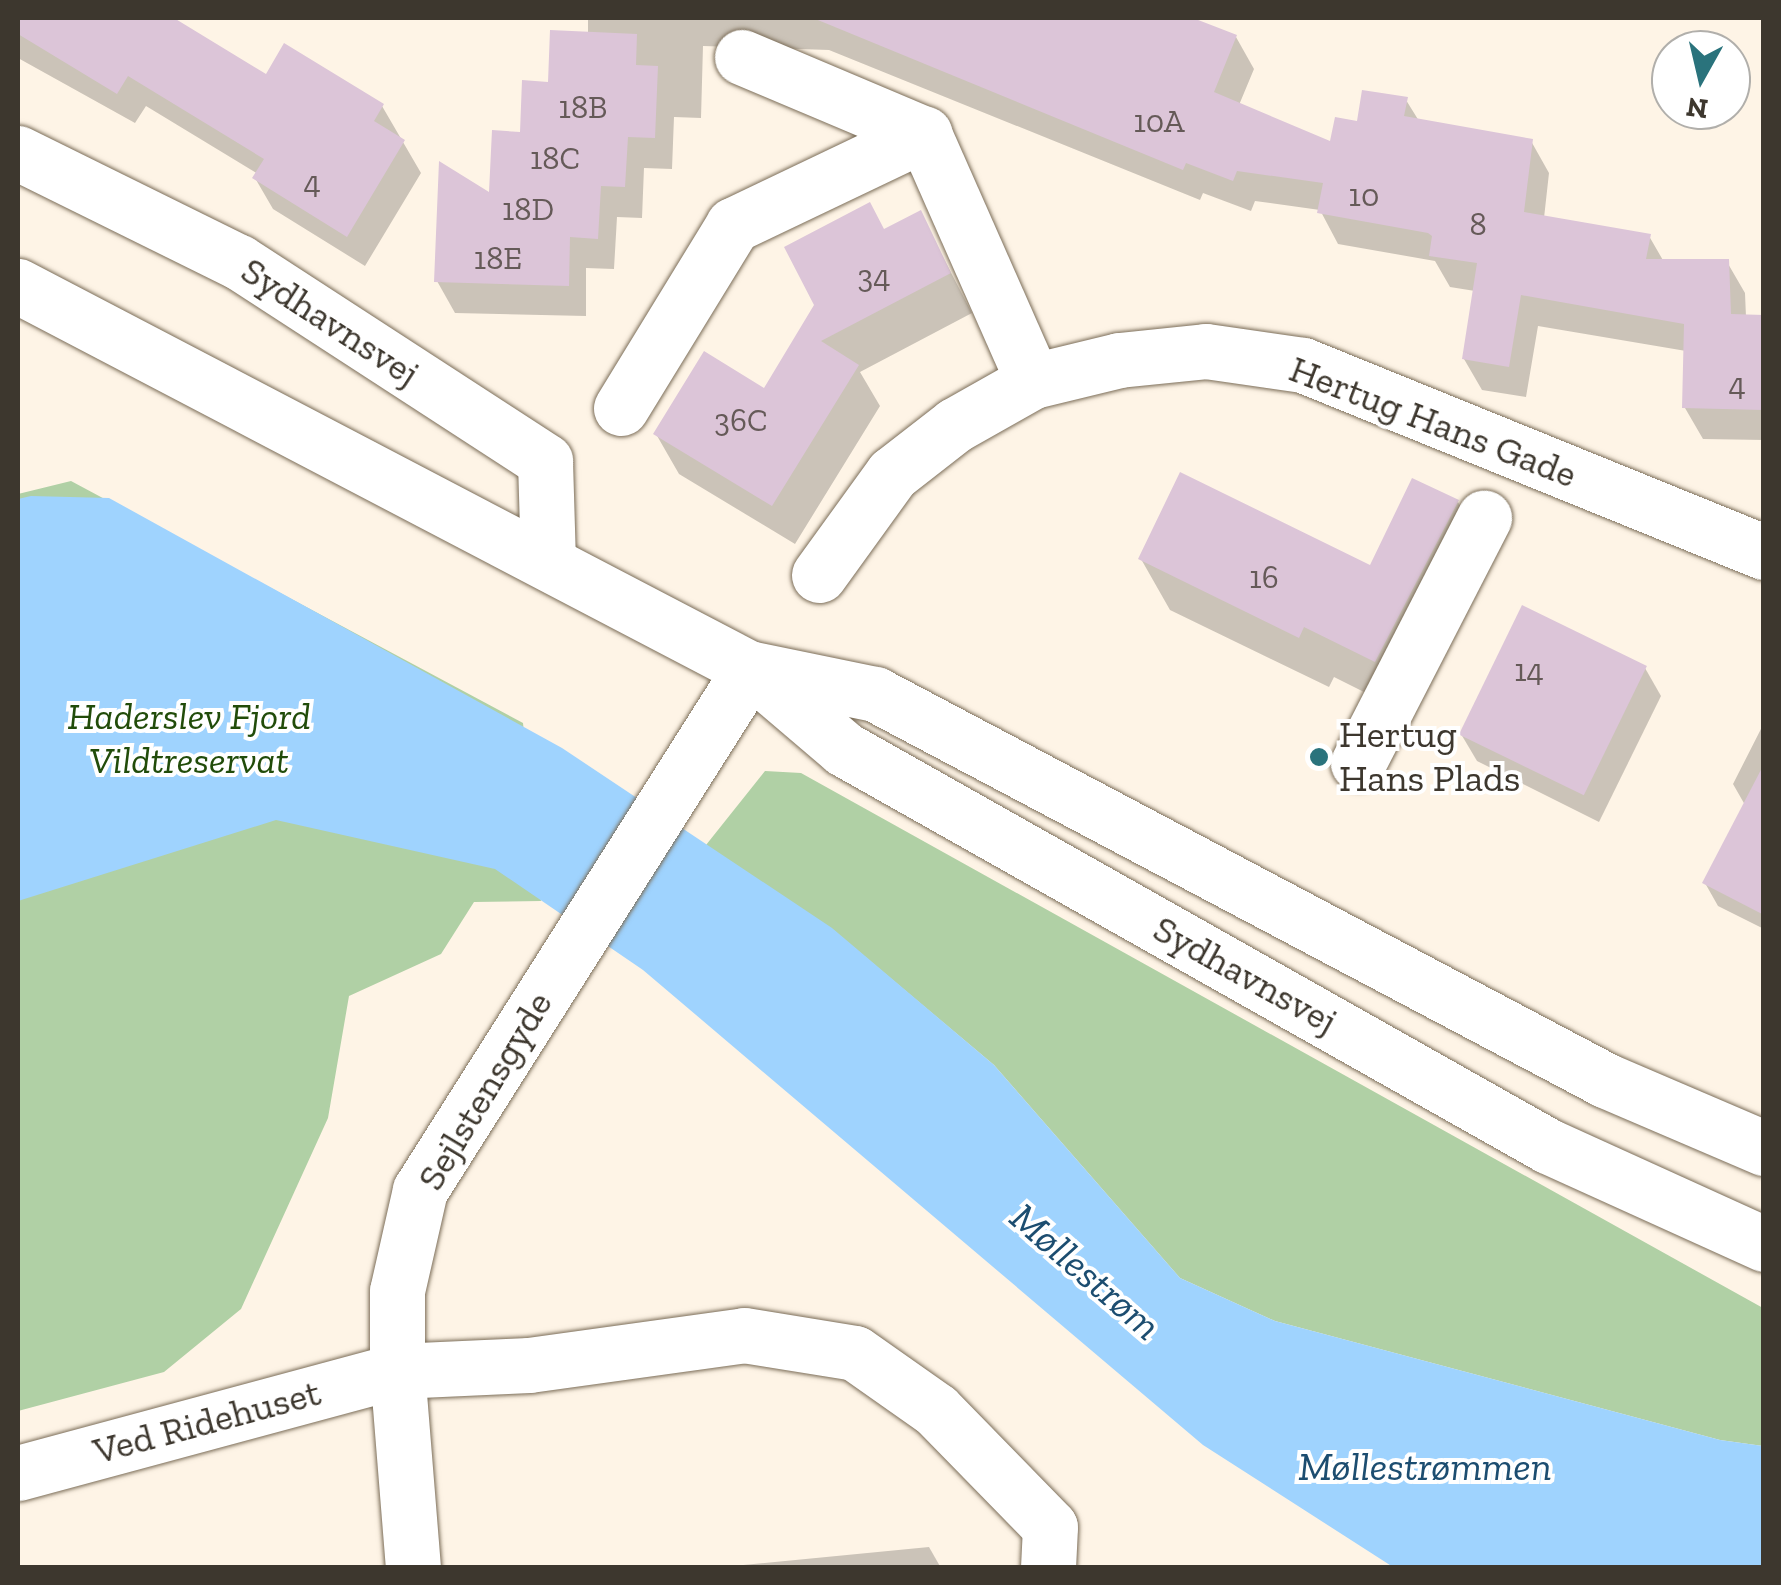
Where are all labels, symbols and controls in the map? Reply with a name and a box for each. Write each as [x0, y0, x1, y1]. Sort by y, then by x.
north arrow [1651, 30, 1751, 130]
house number: 18B [559, 88, 607, 126]
text: N [1684, 90, 1710, 126]
house number: 10A [1133, 102, 1185, 140]
house number: 18C [530, 139, 580, 177]
house number: 4 [303, 163, 321, 201]
house number: 10 [1349, 176, 1379, 214]
house number: 18D [502, 190, 554, 228]
house number: 8 [1469, 205, 1487, 243]
house number: 18E [474, 239, 522, 277]
street label: Sydhavnsvej [233, 248, 427, 396]
house number: 34 [858, 257, 890, 295]
street label: Hertug Hans Gade [1283, 346, 1583, 498]
house number: 4 [1728, 365, 1746, 403]
house number: 36C [714, 401, 768, 439]
house number: 16 [1249, 558, 1279, 596]
house number: 14 [1514, 651, 1544, 689]
park label: Haderslev Fjord Vildtreservat [67, 694, 311, 784]
place label: Hertug Hans Plads [1339, 712, 1520, 802]
marker: Hertug Hans Plads [1308, 746, 1330, 768]
street label: Sydhavnsvej [1145, 906, 1345, 1044]
street label: Sejlstensgyde [408, 984, 562, 1198]
water label: Møllestrøm [1001, 1193, 1171, 1349]
street label: Ved Ridehuset [88, 1370, 326, 1474]
water label: Møllestrømmen [1298, 1442, 1552, 1490]

